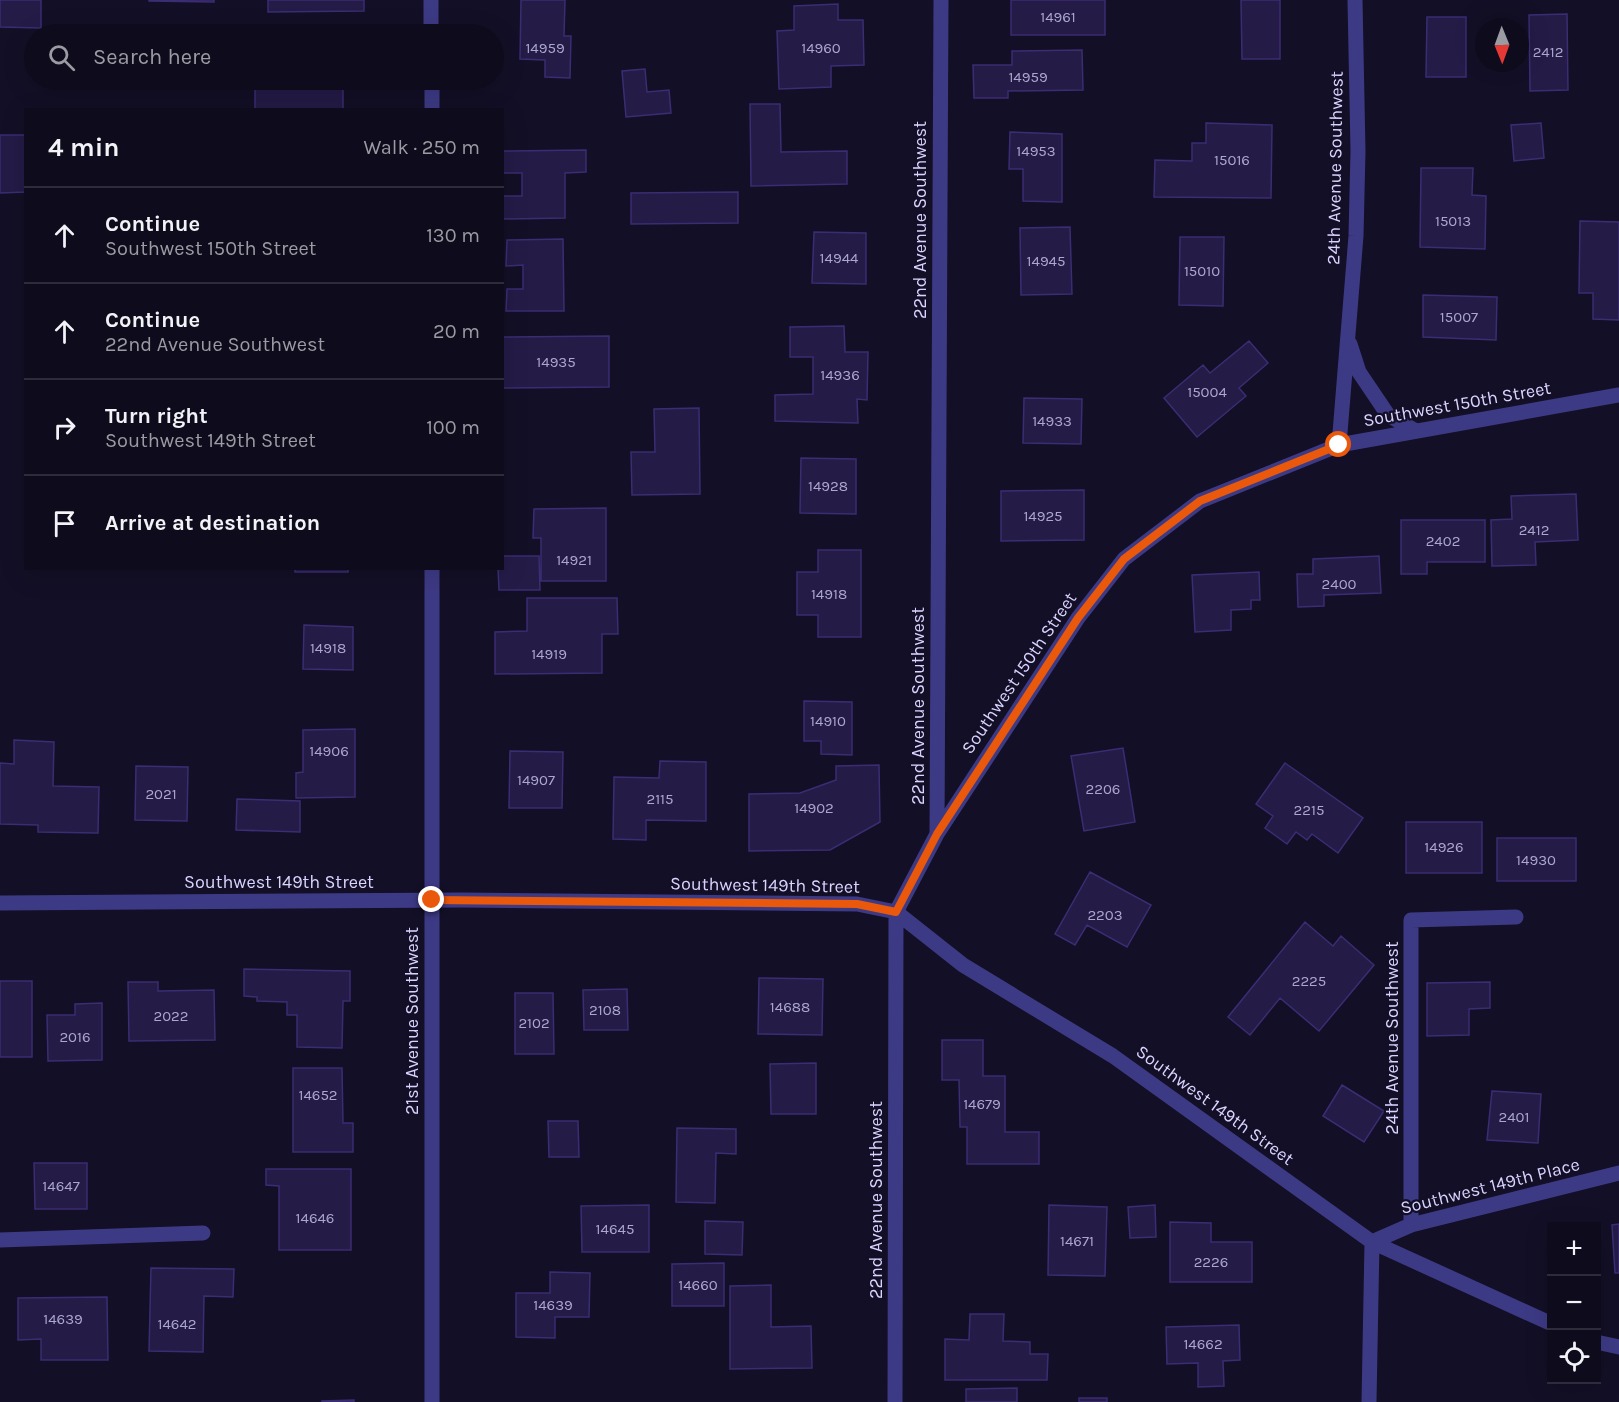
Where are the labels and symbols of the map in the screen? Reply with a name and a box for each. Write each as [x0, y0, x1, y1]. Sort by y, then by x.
house number: 14961 [1040, 8, 1076, 26]
north arrow [1475, 18, 1529, 72]
house number: 14959 [525, 39, 565, 57]
house number: 14960 [801, 39, 841, 57]
house number: 2412 [1533, 43, 1563, 61]
house number: 14959 [1008, 68, 1048, 86]
street label: 24th Avenue Southwest [1322, 71, 1348, 265]
street label: 22nd Avenue Southwest [909, 121, 931, 319]
house number: 14953 [1016, 142, 1056, 160]
house number: 15016 [1214, 151, 1250, 169]
house number: 15013 [1435, 212, 1471, 230]
house number: 14944 [820, 249, 859, 267]
house number: 14945 [1027, 252, 1065, 270]
house number: 15010 [1184, 262, 1220, 280]
house number: 15007 [1440, 308, 1478, 326]
house number: 14935 [536, 353, 576, 371]
house number: 14936 [820, 366, 860, 384]
street label: Southwest 150th Street [1361, 377, 1553, 431]
house number: 15004 [1187, 383, 1227, 401]
house number: 14933 [1032, 412, 1072, 430]
route start [1325, 431, 1351, 457]
house number: 14928 [808, 477, 848, 495]
house number: 14925 [1023, 507, 1063, 525]
house number: 2412 [1519, 521, 1549, 539]
house number: 2402 [1426, 532, 1460, 550]
house number: 14921 [556, 551, 592, 569]
house number: 2400 [1322, 575, 1357, 593]
house number: 14918 [811, 585, 847, 603]
street label: Southwest 150th Street [957, 588, 1081, 758]
street label: 22nd Avenue Southwest [907, 607, 929, 805]
house number: 14918 [310, 639, 346, 657]
house number: 14919 [531, 645, 567, 663]
house number: 14910 [810, 712, 846, 730]
house number: 14906 [309, 742, 349, 760]
house number: 14907 [517, 771, 555, 789]
house number: 2206 [1086, 780, 1120, 798]
house number: 2021 [145, 785, 177, 803]
house number: 2115 [646, 790, 674, 808]
house number: 14902 [794, 799, 834, 817]
house number: 2215 [1294, 801, 1324, 819]
house number: 14926 [1424, 838, 1464, 856]
house number: 14930 [1516, 851, 1556, 869]
street label: Southwest 149th Street [184, 871, 374, 893]
street label: Southwest 149th Street [670, 872, 860, 898]
route end [418, 886, 444, 912]
house number: 2203 [1087, 906, 1123, 924]
street label: 21st Avenue Southwest [401, 927, 423, 1115]
street label: 24th Avenue Southwest [1381, 941, 1403, 1135]
house number: 2225 [1292, 972, 1326, 990]
house number: 14688 [770, 998, 810, 1016]
house number: 2108 [589, 1001, 621, 1019]
house number: 2022 [154, 1007, 188, 1025]
house number: 2102 [518, 1014, 550, 1032]
house number: 2016 [59, 1028, 91, 1046]
street label: Southwest 149th Street [1132, 1040, 1298, 1170]
house number: 14652 [298, 1086, 338, 1104]
house number: 14679 [963, 1095, 1001, 1113]
street label: 22nd Avenue Southwest [865, 1101, 887, 1299]
house number: 2401 [1499, 1108, 1529, 1126]
street label: Southwest 149th Place [1398, 1153, 1582, 1219]
house number: 14647 [42, 1177, 80, 1195]
house number: 14646 [296, 1209, 334, 1227]
house number: 14645 [596, 1220, 634, 1238]
house number: 14671 [1060, 1232, 1094, 1250]
house number: 2226 [1194, 1253, 1228, 1271]
house number: 14660 [678, 1276, 718, 1294]
house number: 14639 [533, 1296, 573, 1314]
house number: 14639 [43, 1310, 83, 1328]
house number: 14642 [158, 1315, 197, 1333]
house number: 14662 [1183, 1335, 1223, 1353]

